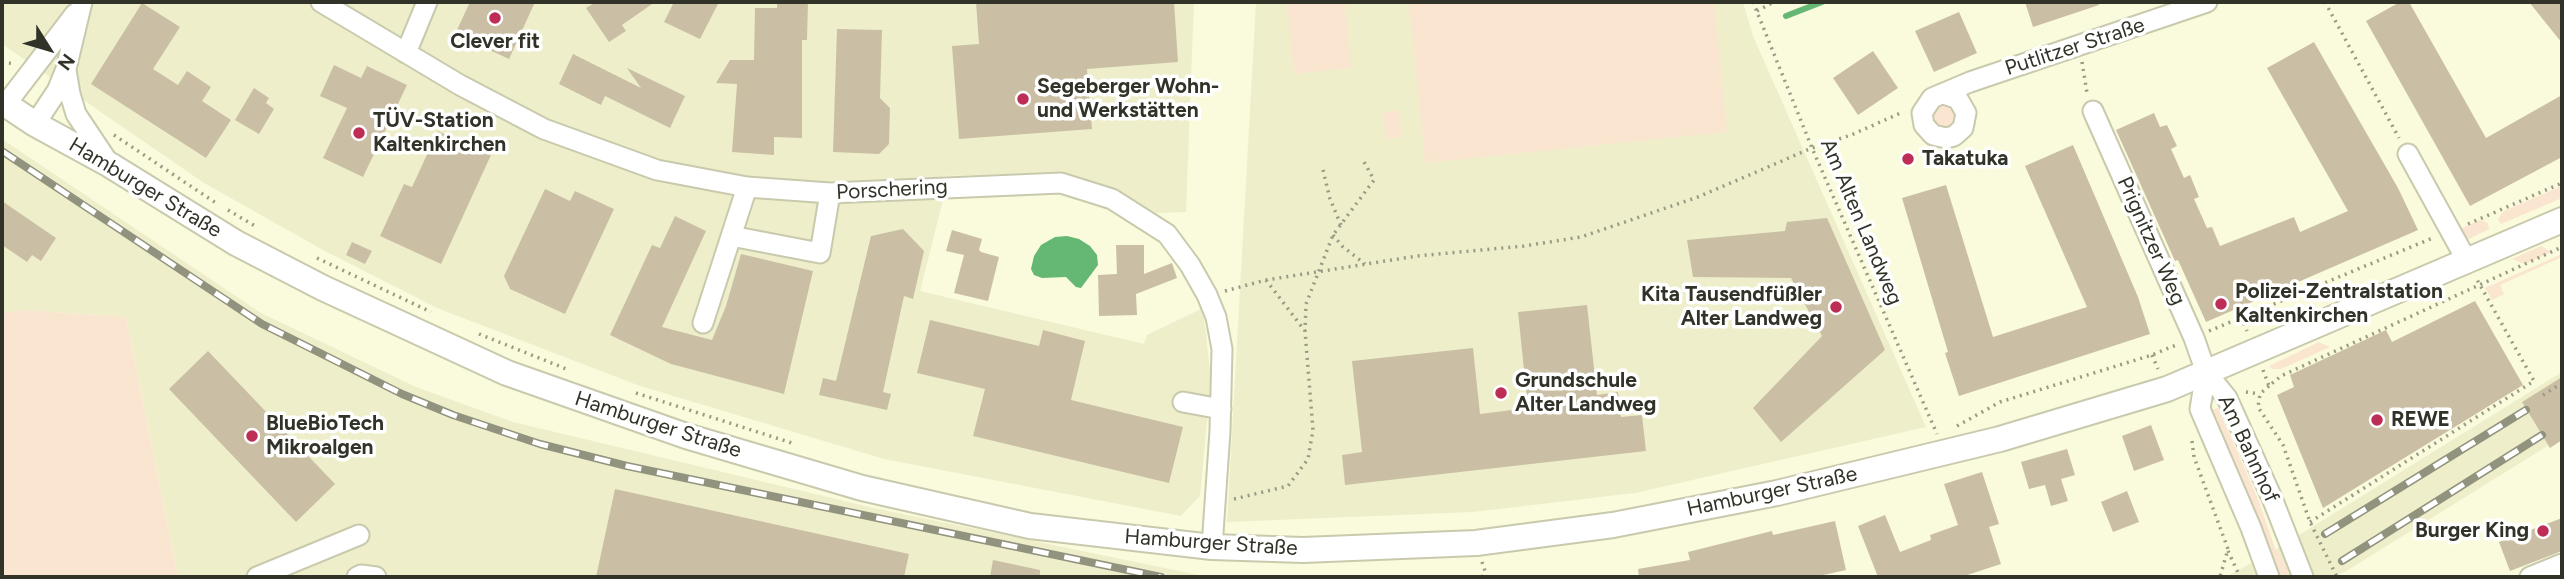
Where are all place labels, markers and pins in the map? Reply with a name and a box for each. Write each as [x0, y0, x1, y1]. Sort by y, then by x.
marker: Clever fit [487, 10, 503, 26]
place label: Clever fit [450, 29, 540, 55]
place label: Segeberger Wohn- und Werkstätten [1037, 74, 1219, 124]
marker: Segeberger Wohn- und Werkstätten [1015, 91, 1031, 107]
place label: TÜV-Station Kaltenkirchen [373, 108, 506, 158]
marker: TÜV-Station Kaltenkirchen [351, 125, 367, 141]
place label: Takatuka [1922, 146, 2008, 172]
marker: Takatuka [1900, 151, 1916, 167]
place label: Polizei-Zentralstation Kaltenkirchen [2235, 279, 2443, 329]
place label: Kita Tausendfüßler Alter Landweg [1641, 282, 1822, 332]
marker: Polizei-Zentralstation Kaltenkirchen [2213, 296, 2229, 312]
marker: Kita Tausendfüßler Alter Landweg [1828, 299, 1844, 315]
place label: Grundschule Alter Landweg [1515, 368, 1656, 418]
marker: Grundschule Alter Landweg [1493, 385, 1509, 401]
place label: REWE [2391, 407, 2450, 433]
place label: BlueBioTech Mikroalgen [266, 411, 384, 461]
marker: REWE [2369, 412, 2385, 428]
marker: BlueBioTech Mikroalgen [244, 428, 260, 444]
place label: Burger King [2415, 518, 2529, 544]
marker: Burger King [2535, 523, 2551, 539]

